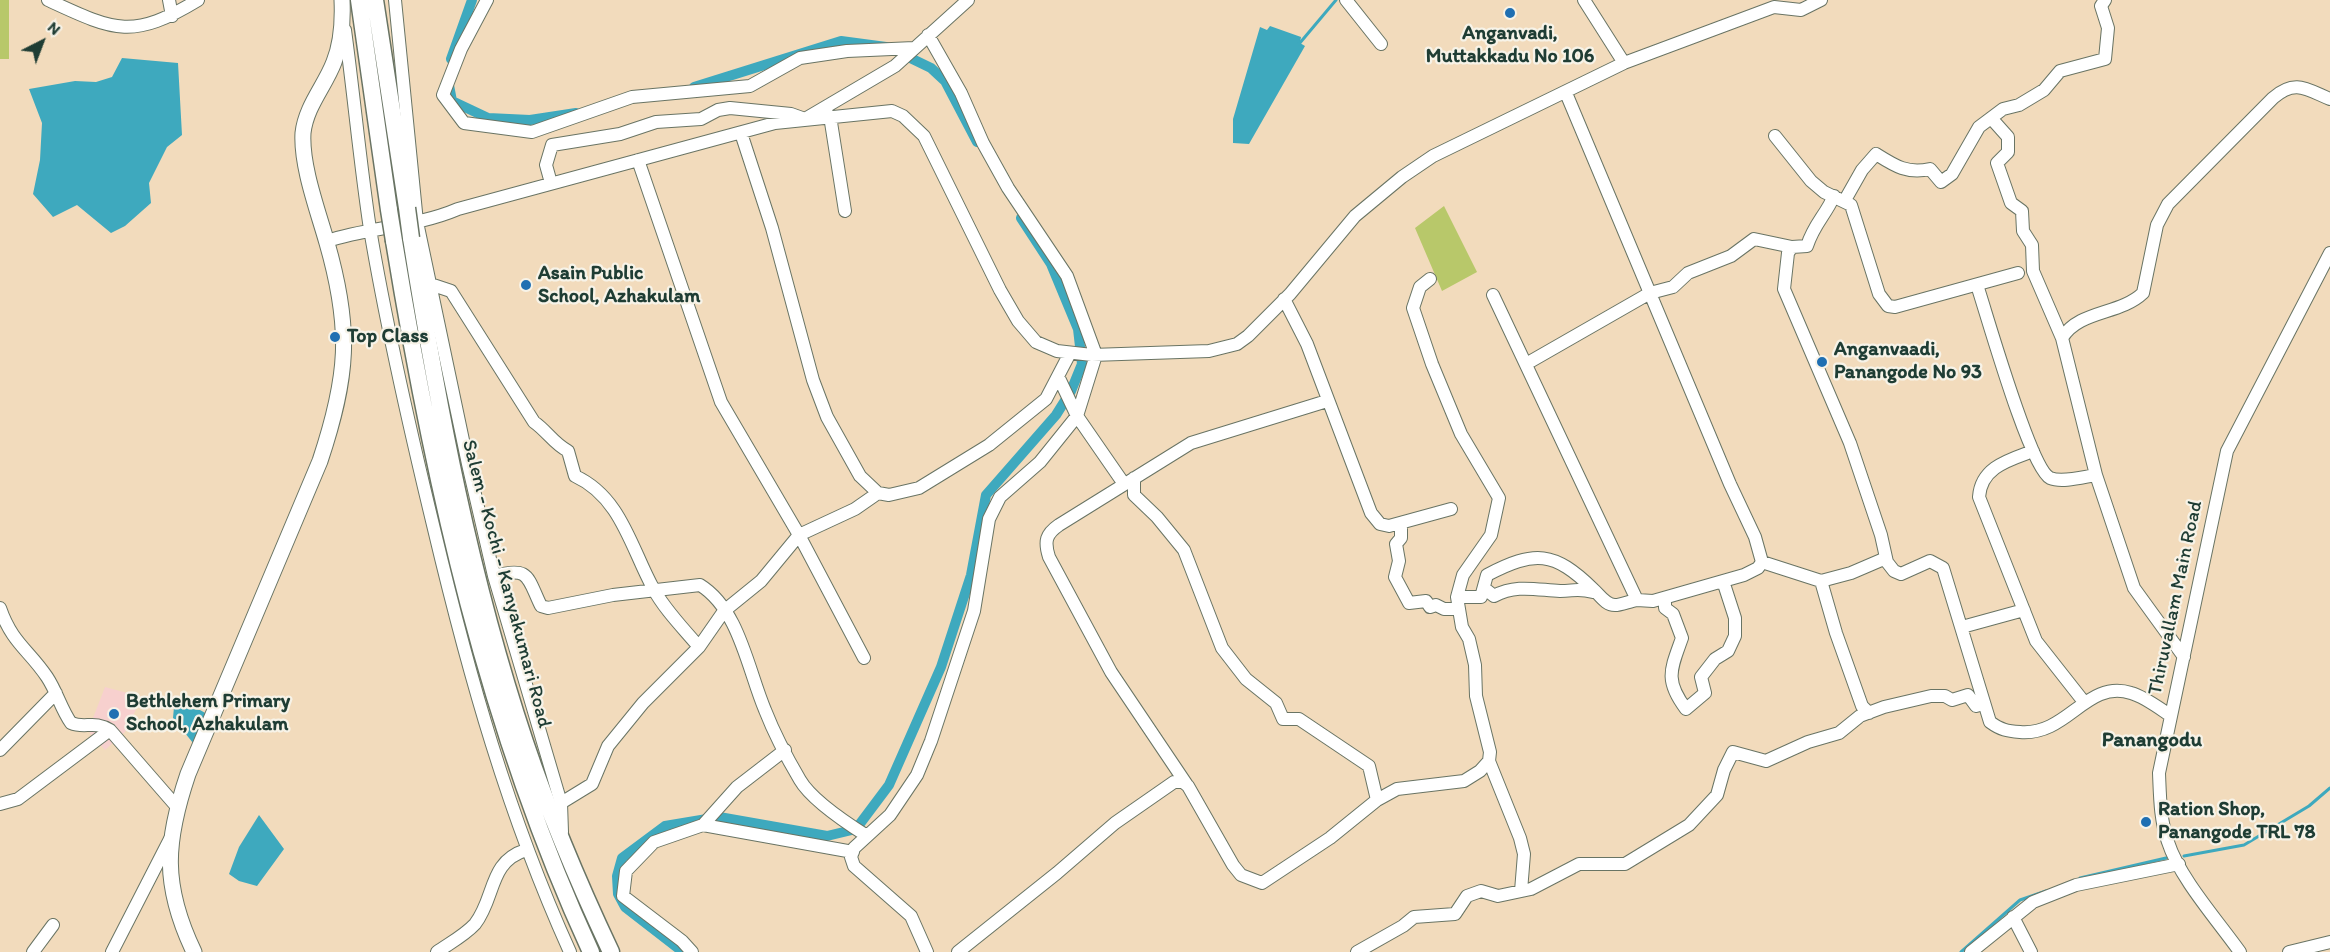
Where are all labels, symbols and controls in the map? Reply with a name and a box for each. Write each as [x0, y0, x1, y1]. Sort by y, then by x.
marker: Anganvadi, Muttakkadu No 106 [1503, 6, 1517, 20]
north arrow [12, 12, 72, 72]
text: N [44, 18, 65, 39]
place label: Anganvadi, Muttakkadu No 106 [1426, 22, 1594, 69]
place label: Asain Public School, Azhakulam [538, 262, 700, 309]
marker: Asain Public School, Azhakulam [519, 278, 533, 292]
place label: Top Class [347, 325, 428, 349]
marker: Top Class [328, 330, 342, 344]
place label: Anganvaadi, Panangode No 93 [1834, 338, 1982, 385]
marker: Anganvaadi, Panangode No 93 [1815, 355, 1829, 369]
street label: Salem - Kochi - Kanyakumari Road [456, 437, 556, 731]
street label: Thiruvallam Main Road [2144, 498, 2208, 698]
place label: Bethlehem Primary School, Azhakulam [126, 690, 290, 737]
marker: Bethlehem Primary School, Azhakulam [107, 707, 121, 721]
district label: Panangodu [2102, 728, 2202, 754]
place label: Ration Shop, Panangode TRL 78 [2158, 798, 2315, 845]
marker: Ration Shop, Panangode TRL 78 [2139, 815, 2153, 829]

